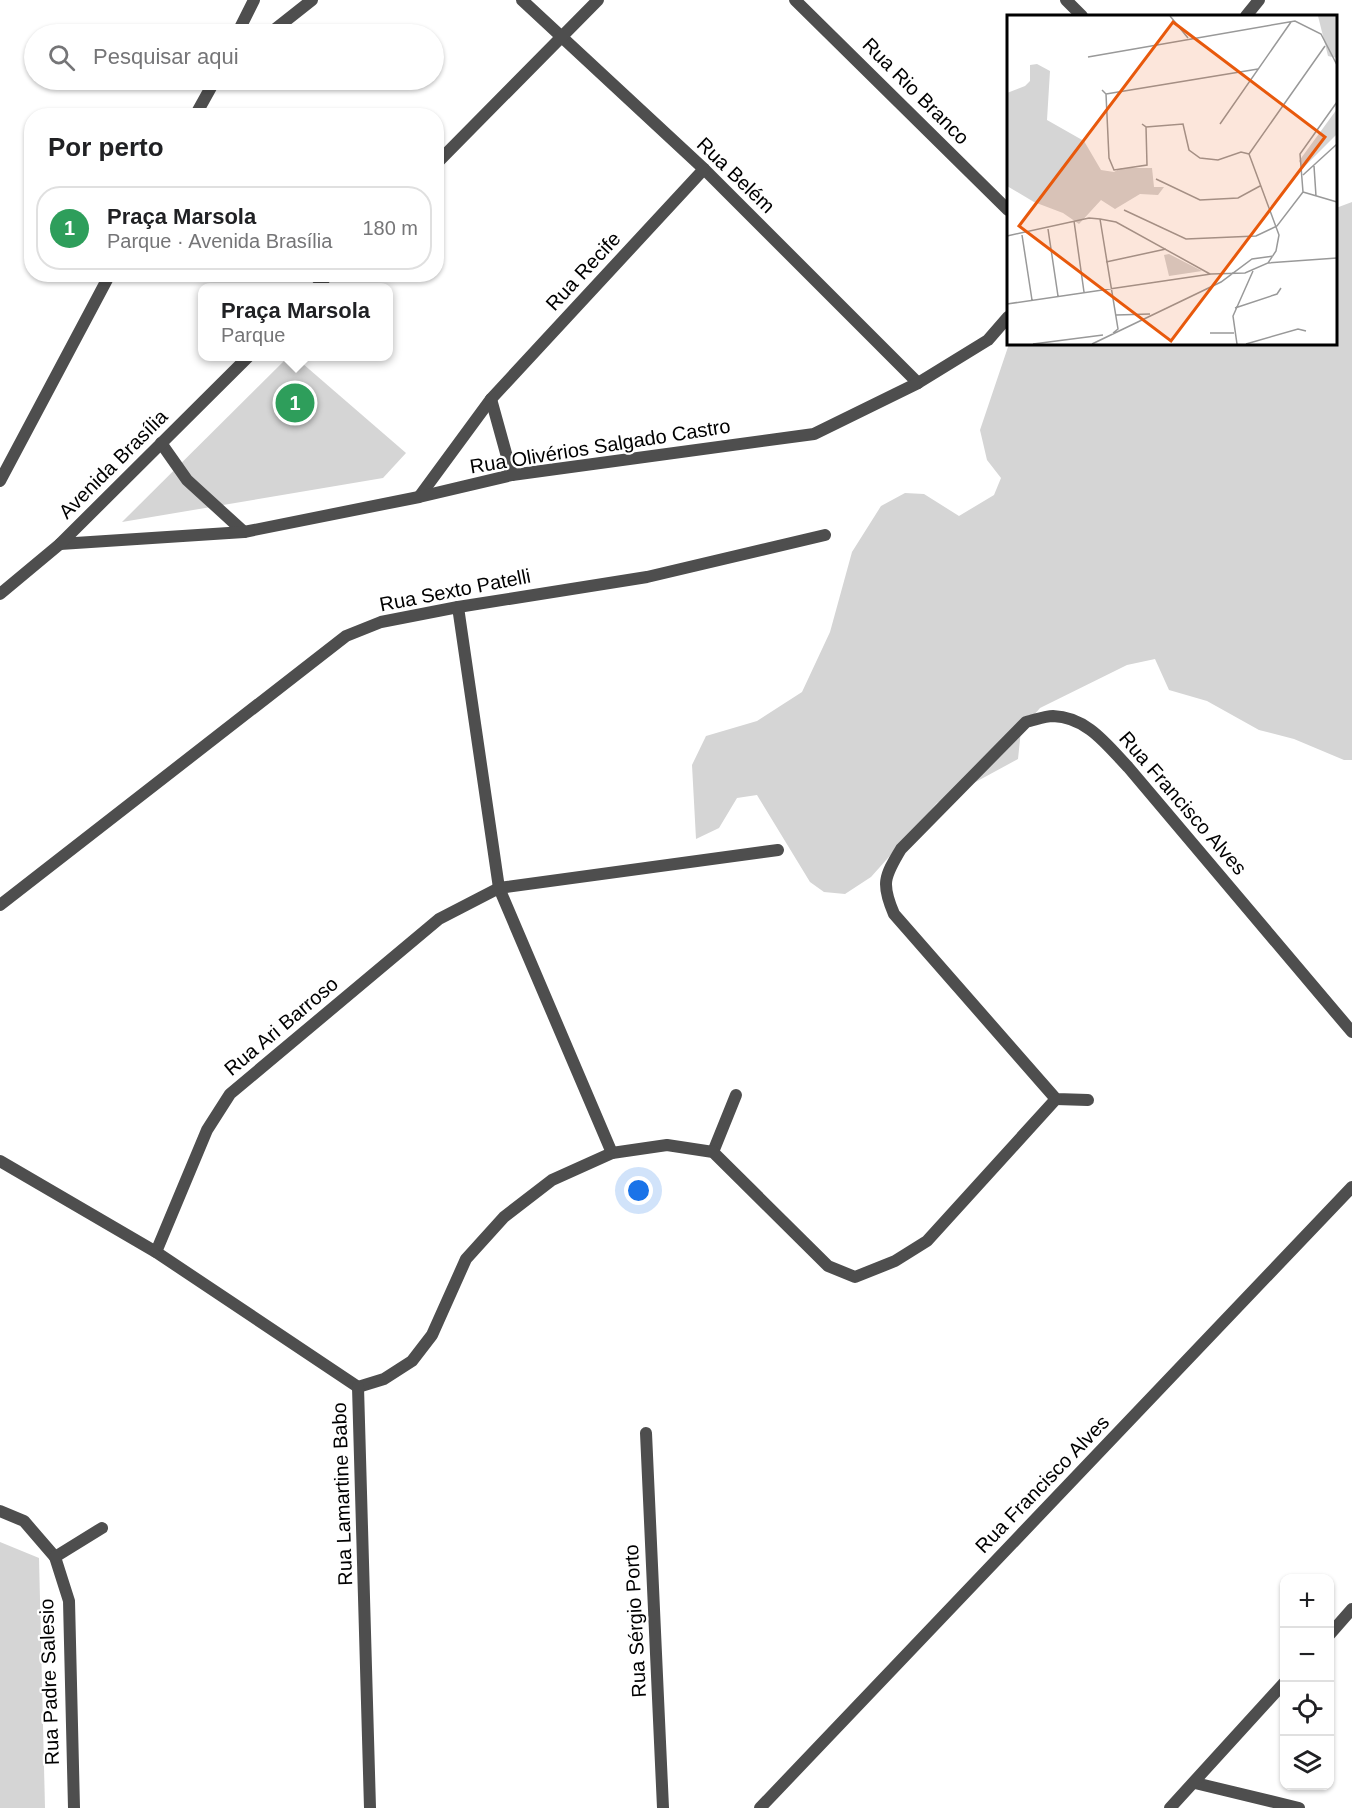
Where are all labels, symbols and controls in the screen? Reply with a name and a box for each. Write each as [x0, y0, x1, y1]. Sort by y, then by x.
inset map [1007, 15, 1337, 345]
search box [24, 24, 444, 90]
street label: Rua Rio Branco [858, 33, 974, 149]
icon: search [45, 41, 78, 74]
text: Pesquisar aqui [93, 44, 239, 69]
text: Por perto [48, 132, 164, 162]
street label: Rua Belém [693, 133, 779, 217]
text: Praça Marsola [107, 204, 256, 229]
text: 1 [64, 217, 75, 239]
text: 180 m [362, 217, 418, 239]
street label: Rua Recife [541, 227, 625, 315]
text: Parque · Avenida Brasília [107, 230, 332, 252]
popup [198, 283, 393, 361]
text: Praça Marsola [221, 298, 370, 323]
text: Parque [221, 324, 285, 346]
pin: 1 [276, 380, 314, 426]
street label: Avenida Brasília [54, 405, 172, 523]
street label: Rua Olivérios Salgado Castro [468, 415, 732, 477]
street label: Rua Sexto Patelli [378, 565, 532, 615]
street label: Rua Francisco Alves [1115, 727, 1251, 879]
street label: Rua Ari Barroso [220, 972, 342, 1080]
your location [624, 1176, 653, 1205]
street label: Rua Lamartine Babo [328, 1402, 356, 1586]
street label: Rua Francisco Alves [971, 1411, 1113, 1557]
street label: Rua Sérgio Porto [620, 1544, 650, 1698]
map controls [1280, 1574, 1334, 1790]
button: + [1280, 1574, 1334, 1628]
street label: Rua Padre Salesio [35, 1598, 63, 1766]
button: − [1280, 1628, 1334, 1682]
button: locate [1280, 1682, 1334, 1736]
button: layers [1280, 1736, 1334, 1790]

